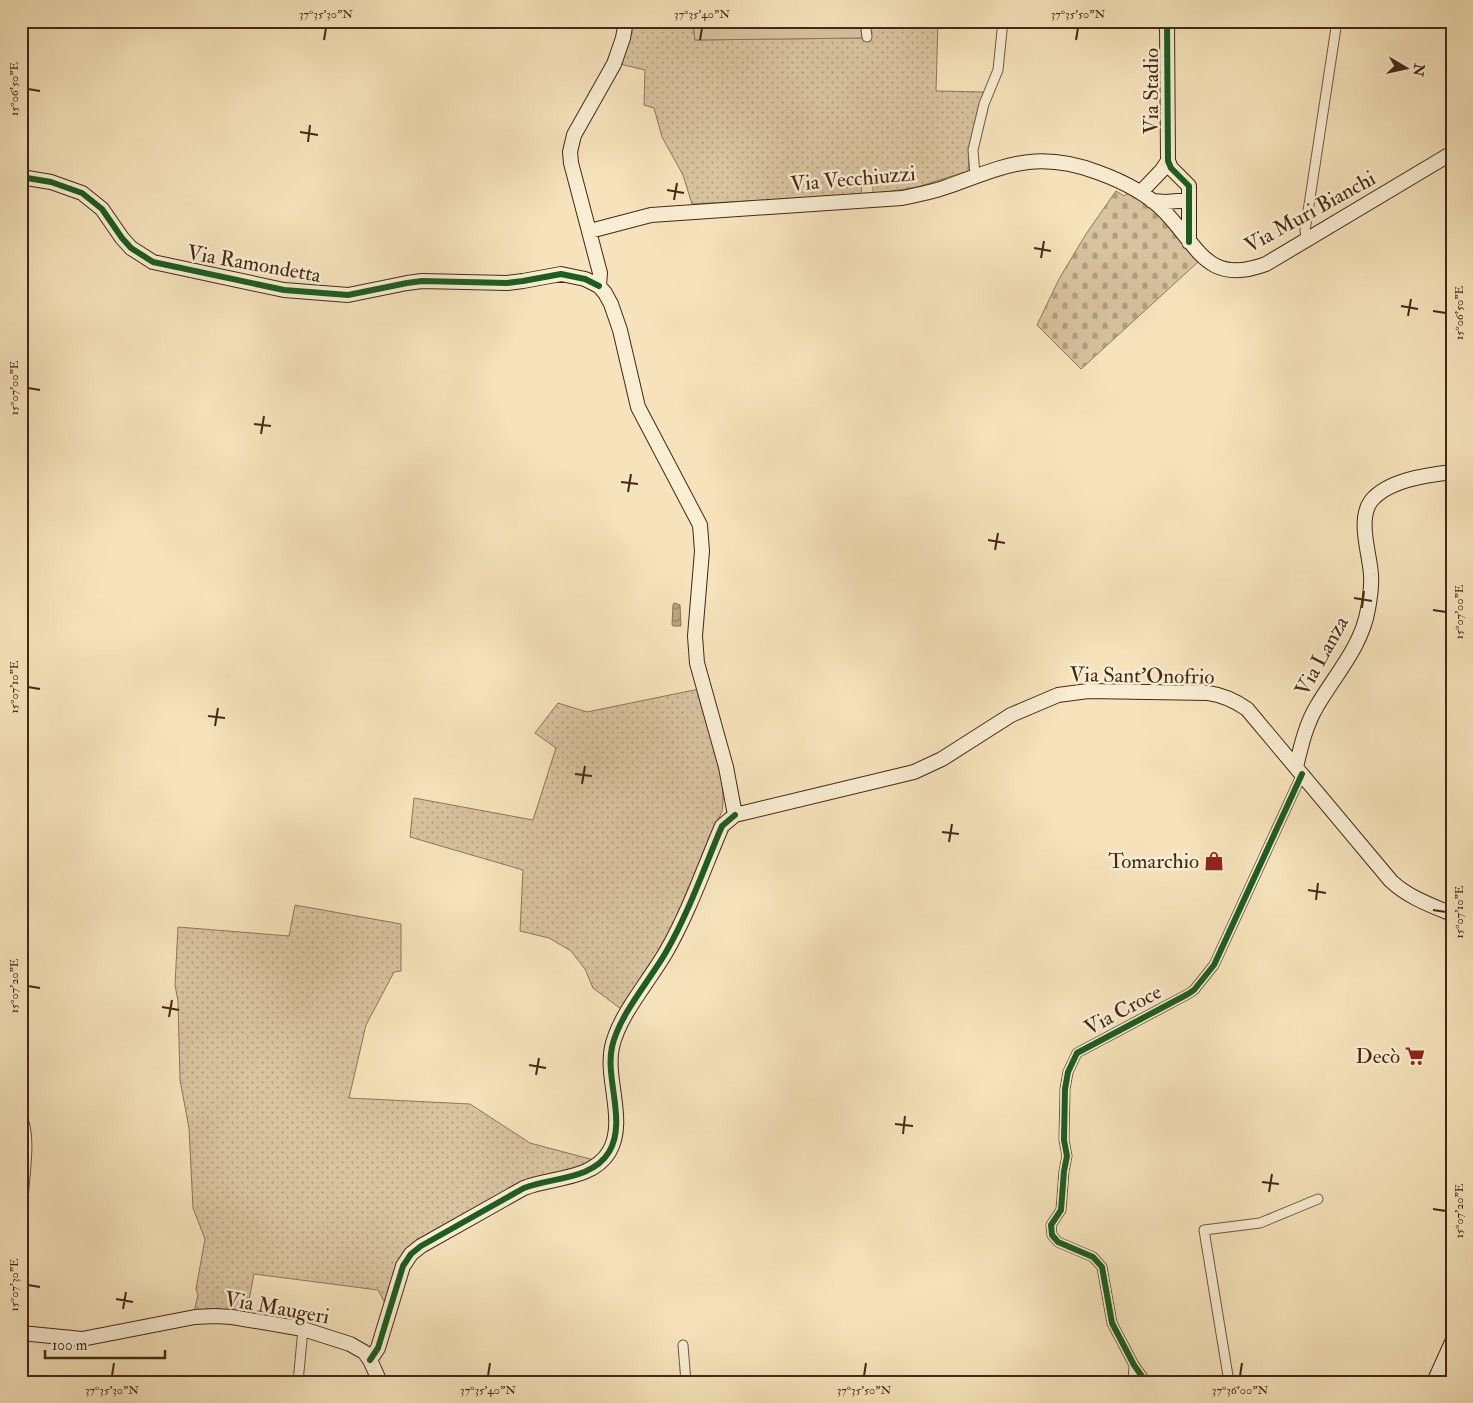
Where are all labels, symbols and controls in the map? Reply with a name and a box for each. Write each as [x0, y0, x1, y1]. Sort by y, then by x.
text: 37°35'30"N [299, 7, 353, 22]
text: 37°35'40"N [674, 7, 730, 22]
text: 37°35'50"N [1051, 7, 1106, 22]
north arrow [1380, 42, 1430, 92]
street label: Via Stadio [1138, 48, 1165, 134]
text: N [1409, 61, 1428, 78]
text: 15°06'50"E [7, 62, 22, 116]
street label: Via Vecchiuzzi [789, 160, 917, 198]
street label: Via Muri Bianchi [1240, 165, 1381, 259]
street label: Via Ramondetta [185, 239, 323, 289]
text: 15°06'50"E [1452, 286, 1467, 340]
text: 15°07'00"E [7, 360, 22, 415]
text: 15°07'00"E [1452, 584, 1467, 639]
street label: Via Lanza [1289, 611, 1355, 701]
text: 15°07'10"E [7, 660, 22, 713]
street label: Via Sant'Onofrio [1069, 661, 1215, 691]
place label: Tomarchio [1108, 848, 1199, 875]
shop icon: Tomarchio [1203, 850, 1225, 872]
text: 15°07'10"E [1452, 885, 1467, 938]
text: 15°07'20"E [7, 958, 22, 1013]
street label: Via Croce [1080, 978, 1166, 1042]
place label: Decò [1356, 1043, 1400, 1070]
supermarket icon: Decò [1404, 1045, 1426, 1067]
text: 15°07'20"E [1452, 1183, 1467, 1238]
text: 15°07'30"E [7, 1258, 22, 1312]
street label: Via Maugeri [223, 1286, 332, 1331]
scale bar [45, 1328, 165, 1360]
text: 100 m [52, 1336, 88, 1355]
text: 37°35'30"N [85, 1383, 139, 1398]
text: 37°35'40"N [460, 1383, 516, 1398]
text: 37°35'50"N [837, 1383, 892, 1398]
text: 37°36'00"N [1212, 1383, 1268, 1398]

